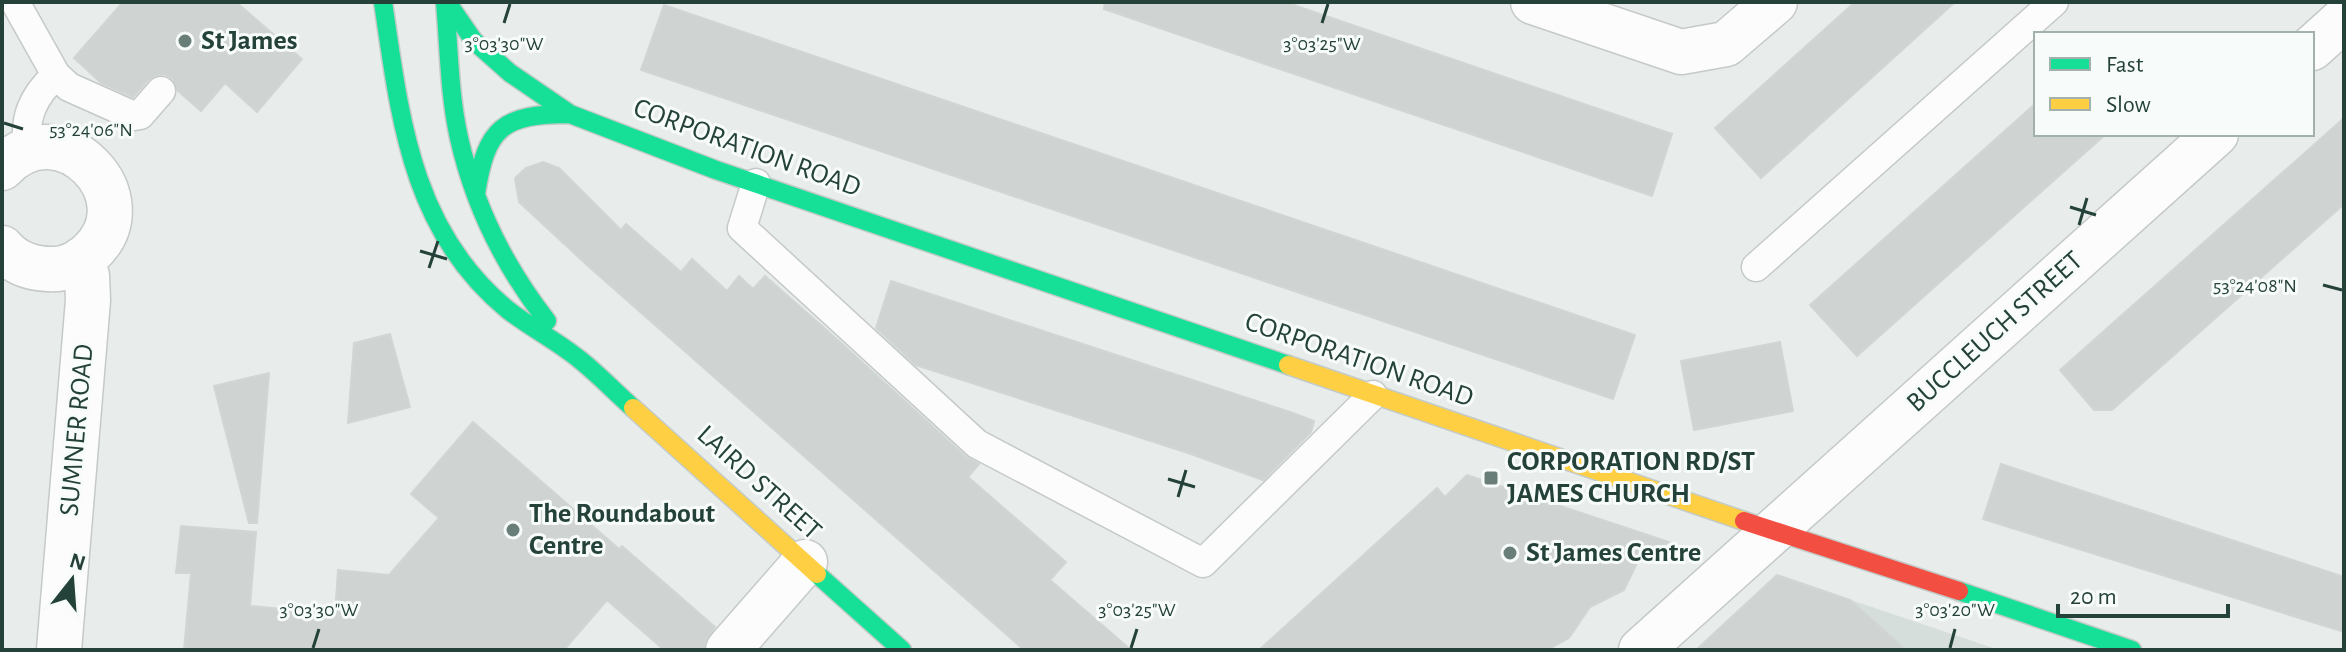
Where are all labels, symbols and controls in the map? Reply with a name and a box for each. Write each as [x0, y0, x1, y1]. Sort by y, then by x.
place label: St James [201, 27, 297, 55]
marker: St James [176, 32, 194, 50]
legend [2034, 32, 2314, 136]
text: 3°03'30"W [465, 34, 544, 54]
text: 3°03'25"W [1283, 34, 1361, 54]
text: Fast [2106, 53, 2144, 77]
text: Slow [2106, 93, 2151, 117]
street label: CORPORATION ROAD [630, 94, 864, 202]
text: 53°24'06"N [49, 120, 133, 140]
street label: BUCCLEUCH STREET [1902, 246, 2088, 418]
text: 53°24'08"N [2213, 276, 2297, 296]
street label: CORPORATION ROAD [1241, 308, 1477, 412]
street label: SUMNER ROAD [56, 343, 98, 517]
street label: LAIRD STREET [692, 420, 827, 546]
place label: CORPORATION RD/ST JAMES CHURCH [1507, 448, 1755, 508]
marker: CORPORATION RD/ST JAMES CHURCH [1482, 469, 1500, 487]
place label: The Roundabout Centre [529, 500, 716, 560]
marker: The Roundabout Centre [504, 521, 522, 539]
place label: St James Centre [1526, 539, 1701, 567]
north arrow [32, 540, 112, 620]
marker: St James Centre [1501, 544, 1519, 562]
text: N [67, 549, 88, 575]
scale bar [2058, 568, 2228, 618]
text: 20 m [2070, 585, 2117, 609]
text: 3°03'30"W [280, 600, 359, 620]
text: 3°03'25"W [1098, 600, 1176, 620]
text: 3°03'20"W [1915, 600, 1995, 620]

